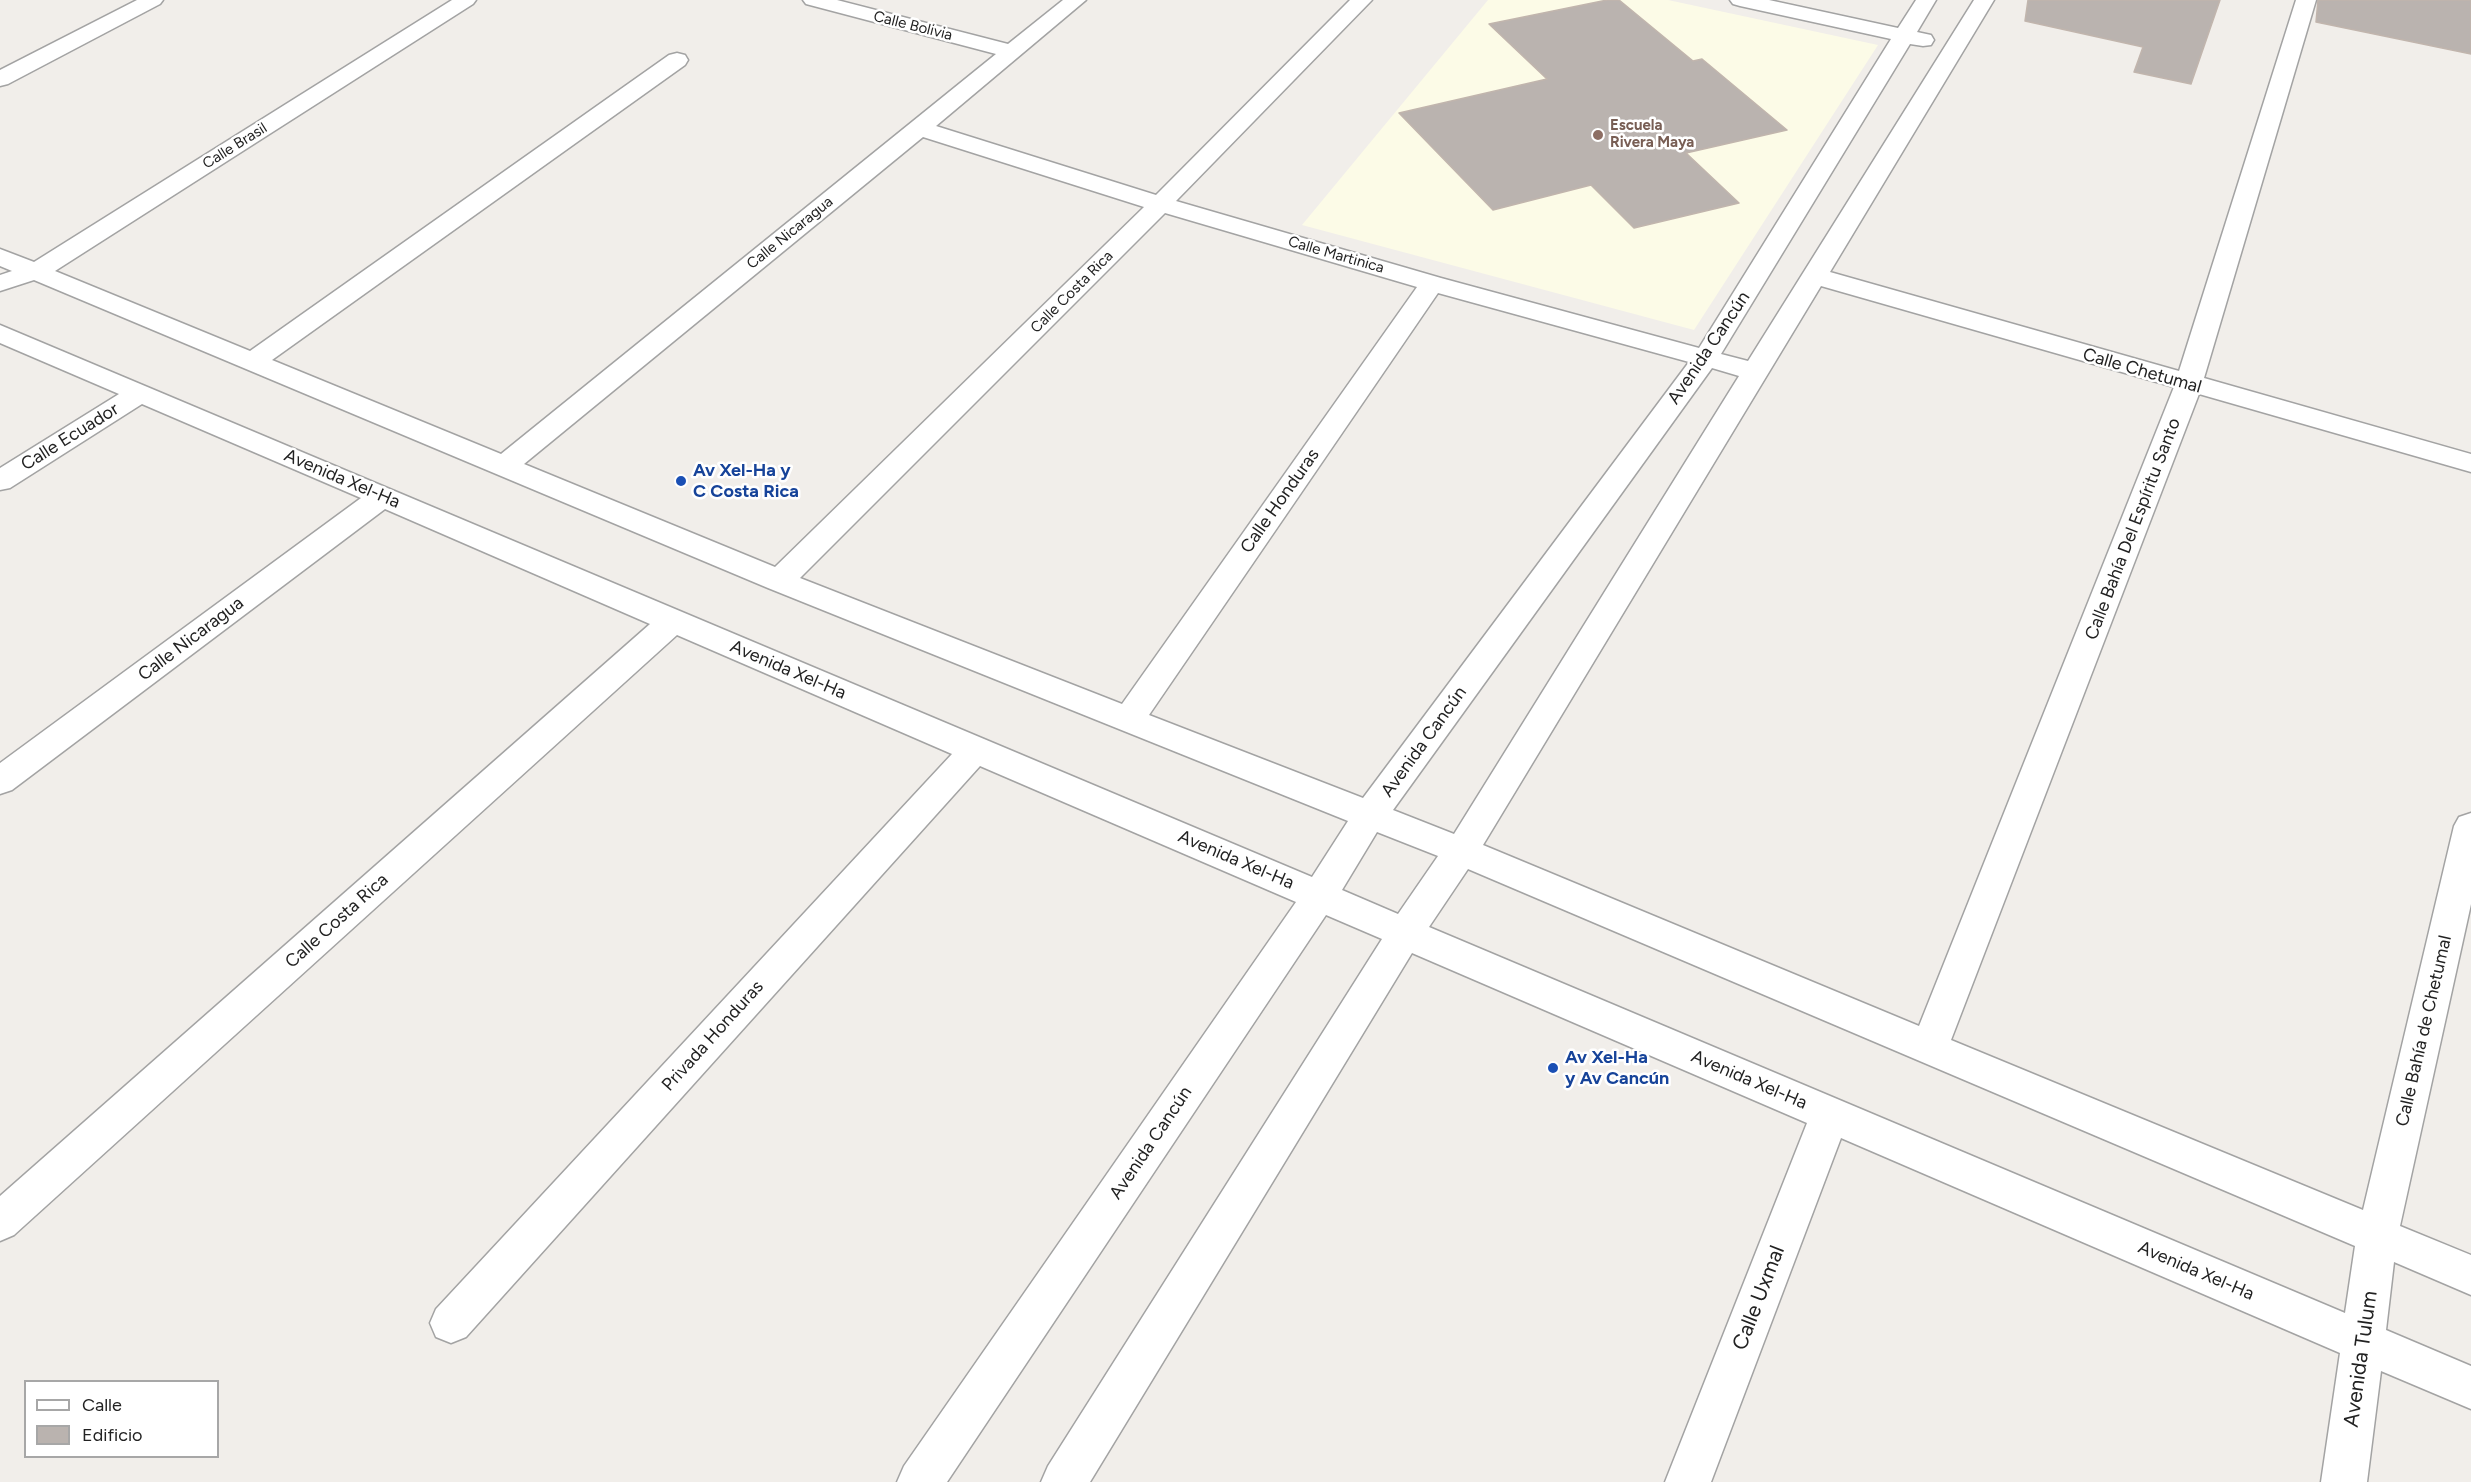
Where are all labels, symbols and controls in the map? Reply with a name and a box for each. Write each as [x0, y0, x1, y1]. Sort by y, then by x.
street label: Calle Bolivia [872, 8, 954, 44]
place label: Escuela Rivera Maya [1610, 117, 1694, 152]
street label: Calle Brasil [199, 119, 271, 173]
marker: Escuela Rivera Maya [1591, 128, 1605, 142]
street label: Calle Nicaragua [743, 193, 837, 273]
street label: Calle Martinica [1286, 233, 1386, 277]
street label: Calle Costa Rica [1027, 247, 1117, 337]
street label: Avenida Cancún [1663, 288, 1755, 408]
street label: Calle Chetumal [2080, 344, 2204, 398]
street label: Calle Ecuador [17, 398, 123, 476]
street label: Calle Bahía Del Espíritu Santo [2081, 415, 2185, 643]
street label: Avenida Xel-Ha [281, 445, 403, 513]
street label: Calle Honduras [1236, 445, 1324, 557]
place label: Av Xel-Ha y C Costa Rica [693, 460, 799, 502]
marker: Av Xel-Ha y C Costa Rica [674, 474, 688, 488]
street label: Calle Nicaragua [134, 592, 248, 686]
street label: Avenida Xel-Ha [727, 636, 849, 704]
street label: Avenida Cancún [1377, 683, 1471, 801]
street label: Avenida Xel-Ha [1175, 826, 1297, 894]
street label: Calle Costa Rica [281, 869, 393, 973]
street label: Calle Bahía de Chetumal [2392, 933, 2456, 1129]
street label: Privada Honduras [658, 976, 768, 1096]
street label: Avenida Xel-Ha [1688, 1046, 1810, 1114]
place label: Av Xel-Ha y Av Cancún [1565, 1047, 1669, 1090]
marker: Av Xel-Ha y Av Cancún [1546, 1061, 1560, 1075]
street label: Avenida Cancún [1105, 1083, 1197, 1203]
street label: Avenida Xel-Ha [2135, 1237, 2257, 1305]
street label: Calle Uxmal [1728, 1242, 1790, 1354]
street label: Avenida Tulum [2339, 1289, 2383, 1429]
legend [24, 1380, 219, 1458]
text: Calle [82, 1394, 122, 1416]
text: Edificio [82, 1424, 143, 1446]

